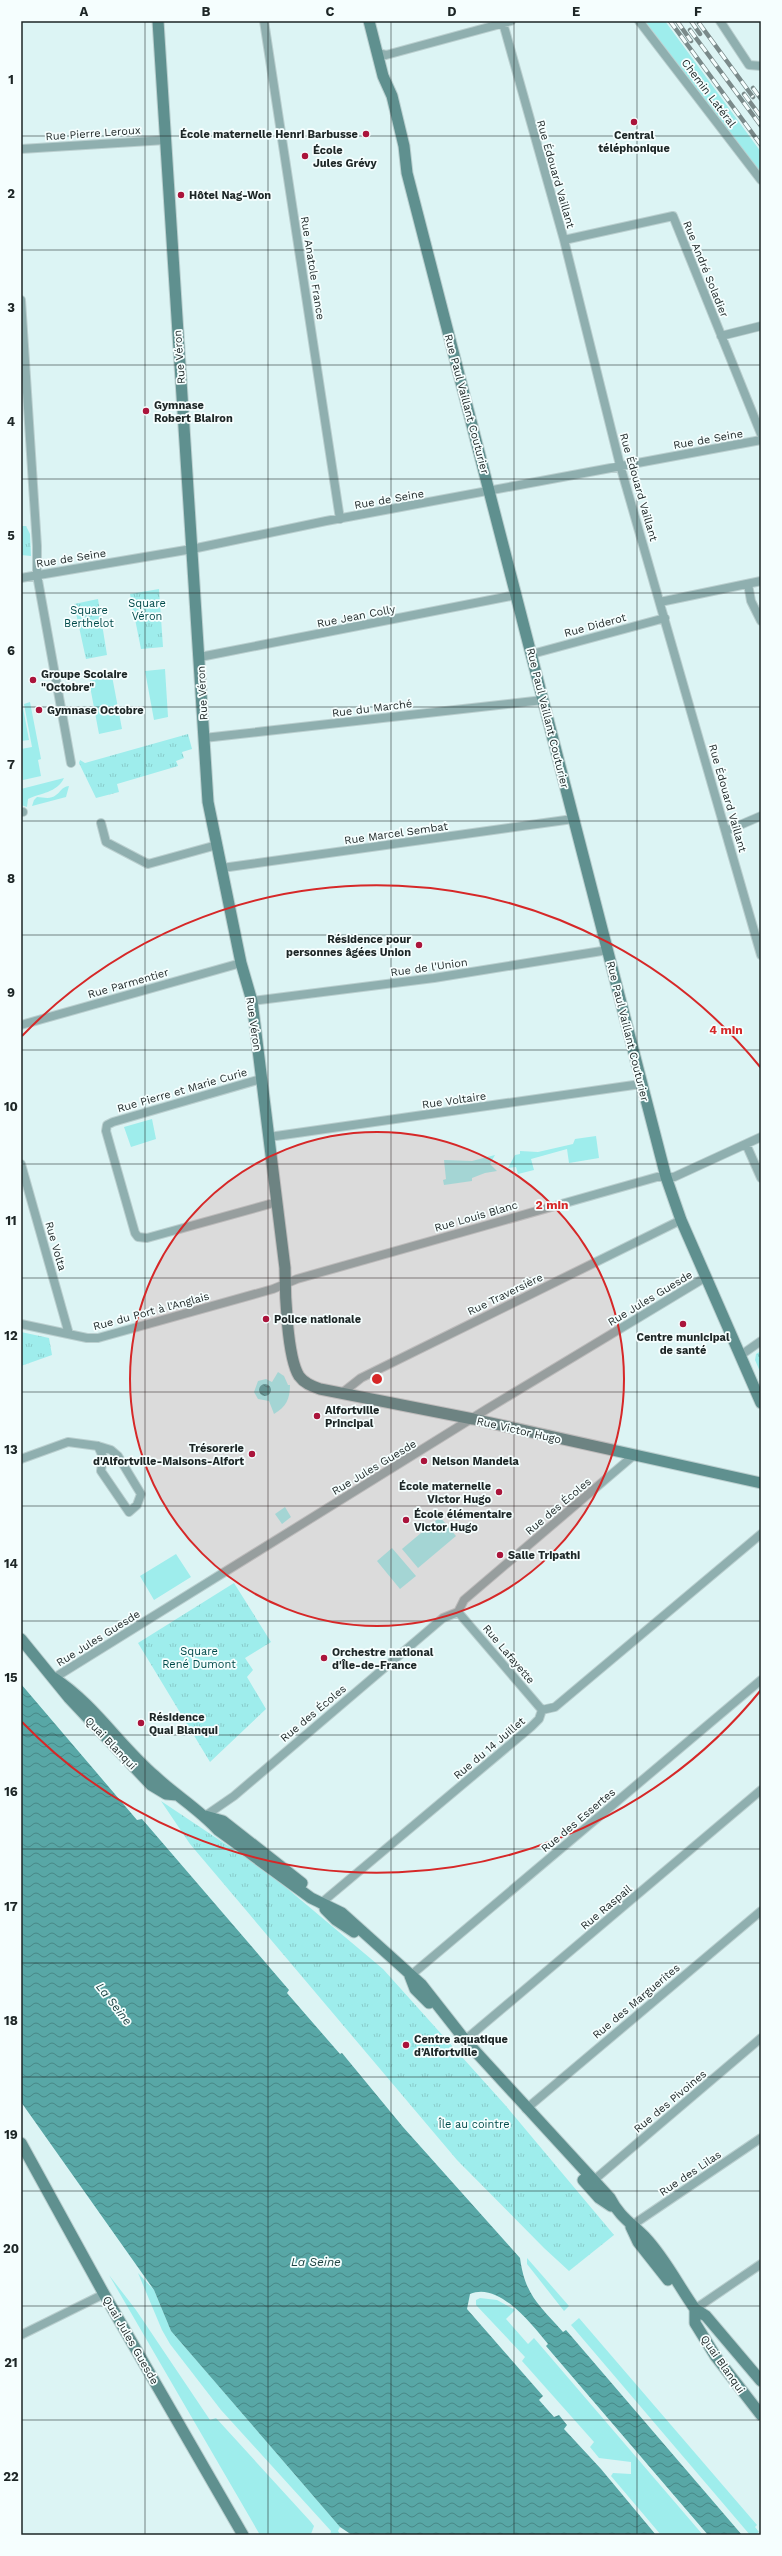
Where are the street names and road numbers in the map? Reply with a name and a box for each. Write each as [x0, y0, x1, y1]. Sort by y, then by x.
street label: Chemin Latéral [679, 57, 739, 131]
street label: Rue Édouard Vaillant [534, 118, 578, 230]
street label: Rue Pierre Leroux [45, 124, 141, 143]
street label: Rue Anatole France [298, 215, 327, 321]
street label: Rue André Soladier [680, 219, 731, 320]
street label: Rue Véron [171, 329, 188, 385]
street label: Rue Paul Vaillant Couturier [442, 333, 492, 476]
street label: Rue de Seine [672, 427, 744, 452]
street label: Rue Édouard Vaillant [617, 431, 661, 543]
street label: Rue de Seine [353, 487, 425, 512]
street label: Rue de Seine [35, 547, 107, 570]
street label: Rue Jean Colly [316, 602, 397, 630]
street label: Rue Diderot [563, 611, 628, 640]
street label: Rue Paul Vaillant Couturier [524, 646, 571, 790]
street label: Rue Véron [195, 665, 210, 720]
street label: Rue du Marché [331, 697, 413, 720]
street label: Rue Édouard Vaillant [706, 742, 750, 854]
street label: Rue Marcel Sembat [343, 820, 449, 847]
street label: Rue de l'Union [390, 956, 468, 979]
street label: Rue Paul Vaillant Couturier [604, 959, 651, 1103]
street label: Rue Parmentier [86, 966, 171, 1001]
street label: Rue Véron [243, 996, 264, 1052]
street label: Rue Pierre et Marie Curie [116, 1066, 249, 1115]
street label: Rue Voltaire [421, 1090, 487, 1111]
street label: Rue Louis Blanc [433, 1198, 519, 1235]
street label: Rue Volta [42, 1220, 69, 1272]
street label: Rue Jules Guesde [606, 1268, 695, 1329]
street label: Rue Traversière [465, 1271, 545, 1318]
street label: Rue du Port à l'Anglais [92, 1290, 211, 1333]
street label: Rue Victor Hugo [475, 1414, 562, 1447]
street label: Rue Jules Guesde [330, 1437, 419, 1498]
street label: Rue des Écoles [522, 1474, 594, 1538]
street label: Rue Jules Guesde [54, 1607, 142, 1669]
street label: Rue Lafayette [480, 1622, 537, 1687]
street label: Rue des Écoles [277, 1681, 349, 1745]
street label: Quai Blanqui [82, 1714, 139, 1772]
street label: Rue du 14 Juillet [451, 1714, 528, 1782]
street label: Rue des Essertes [539, 1785, 618, 1855]
street label: Rue Raspail [578, 1882, 635, 1933]
street label: Rue des Marguerites [590, 1961, 683, 2042]
street label: Rue des Pivoines [631, 2067, 709, 2136]
street label: Rue des Lilas [657, 2148, 724, 2199]
street label: Quai Jules Guesde [100, 2294, 161, 2387]
street label: Quai Blanqui [698, 2333, 747, 2396]

